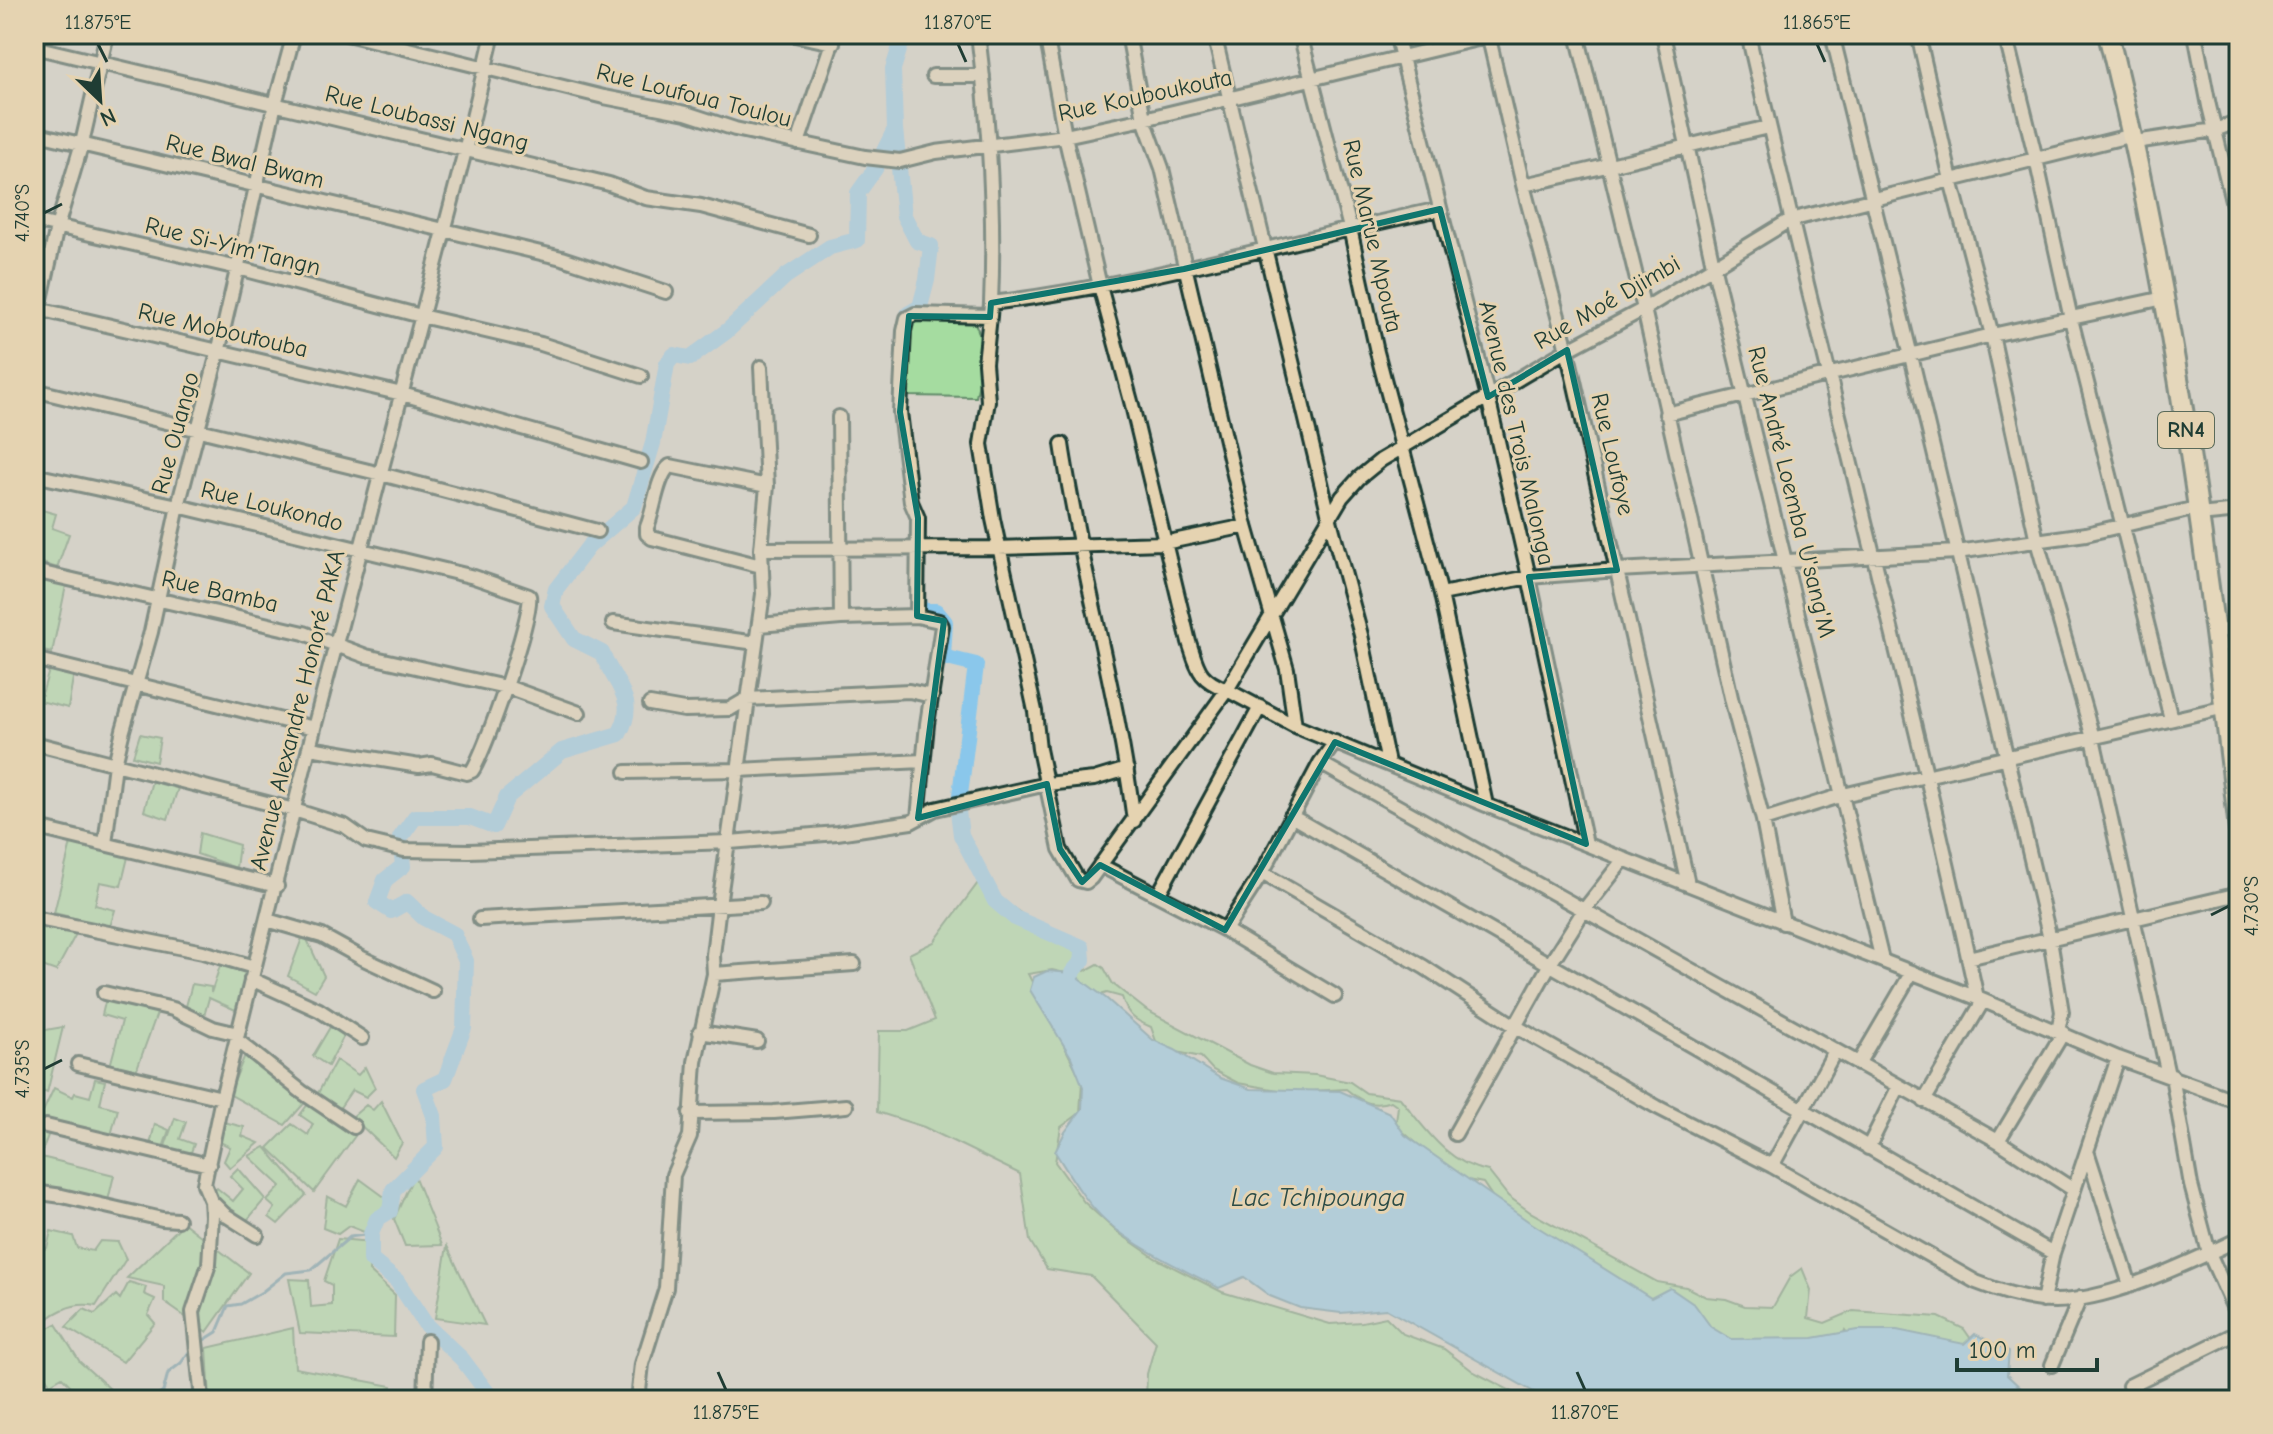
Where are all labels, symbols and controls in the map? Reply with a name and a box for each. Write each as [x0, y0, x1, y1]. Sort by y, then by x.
text: 11.875°E [65, 11, 131, 34]
text: 11.870°E [924, 11, 992, 34]
text: 11.865°E [1783, 11, 1851, 34]
street label: Rue Loufoua Toulou [593, 57, 795, 133]
north arrow [60, 60, 140, 140]
street label: Rue Kouboukouta [1055, 63, 1235, 127]
street label: Rue Loubassi Ngang [322, 79, 532, 157]
text: N [96, 102, 120, 132]
street label: Rue Bwal Bwam [163, 128, 327, 194]
street label: Rue Marue Mpouta [1337, 137, 1409, 335]
text: 4.740°S [11, 184, 34, 242]
street label: Rue Si-Yim'Tangn [142, 211, 324, 281]
street label: Rue Moé Djimbi [1529, 249, 1685, 355]
street label: Rue Moboutouba [135, 297, 311, 363]
street label: Avenue des Trois Malonga [1473, 298, 1561, 568]
street label: Rue André Loemba U'sang'M [1742, 343, 1842, 641]
street label: Rue Ouango [145, 369, 205, 497]
street label: Rue Loufoye [1585, 390, 1641, 518]
road number: RN4 [2158, 412, 2214, 448]
street label: Rue Loukondo [198, 475, 346, 537]
street label: Avenue Alexandre Honoré PAKA [244, 547, 350, 873]
street label: Rue Bamba [159, 564, 281, 618]
text: 4.730°S [2240, 876, 2263, 936]
text: 4.735°S [11, 1039, 34, 1099]
water label: Lac Tchipounga [1231, 1183, 1405, 1213]
scale bar [1957, 1322, 2097, 1372]
text: 100 m [1969, 1336, 2036, 1364]
text: 11.875°E [693, 1401, 759, 1424]
text: 11.870°E [1551, 1401, 1619, 1424]

